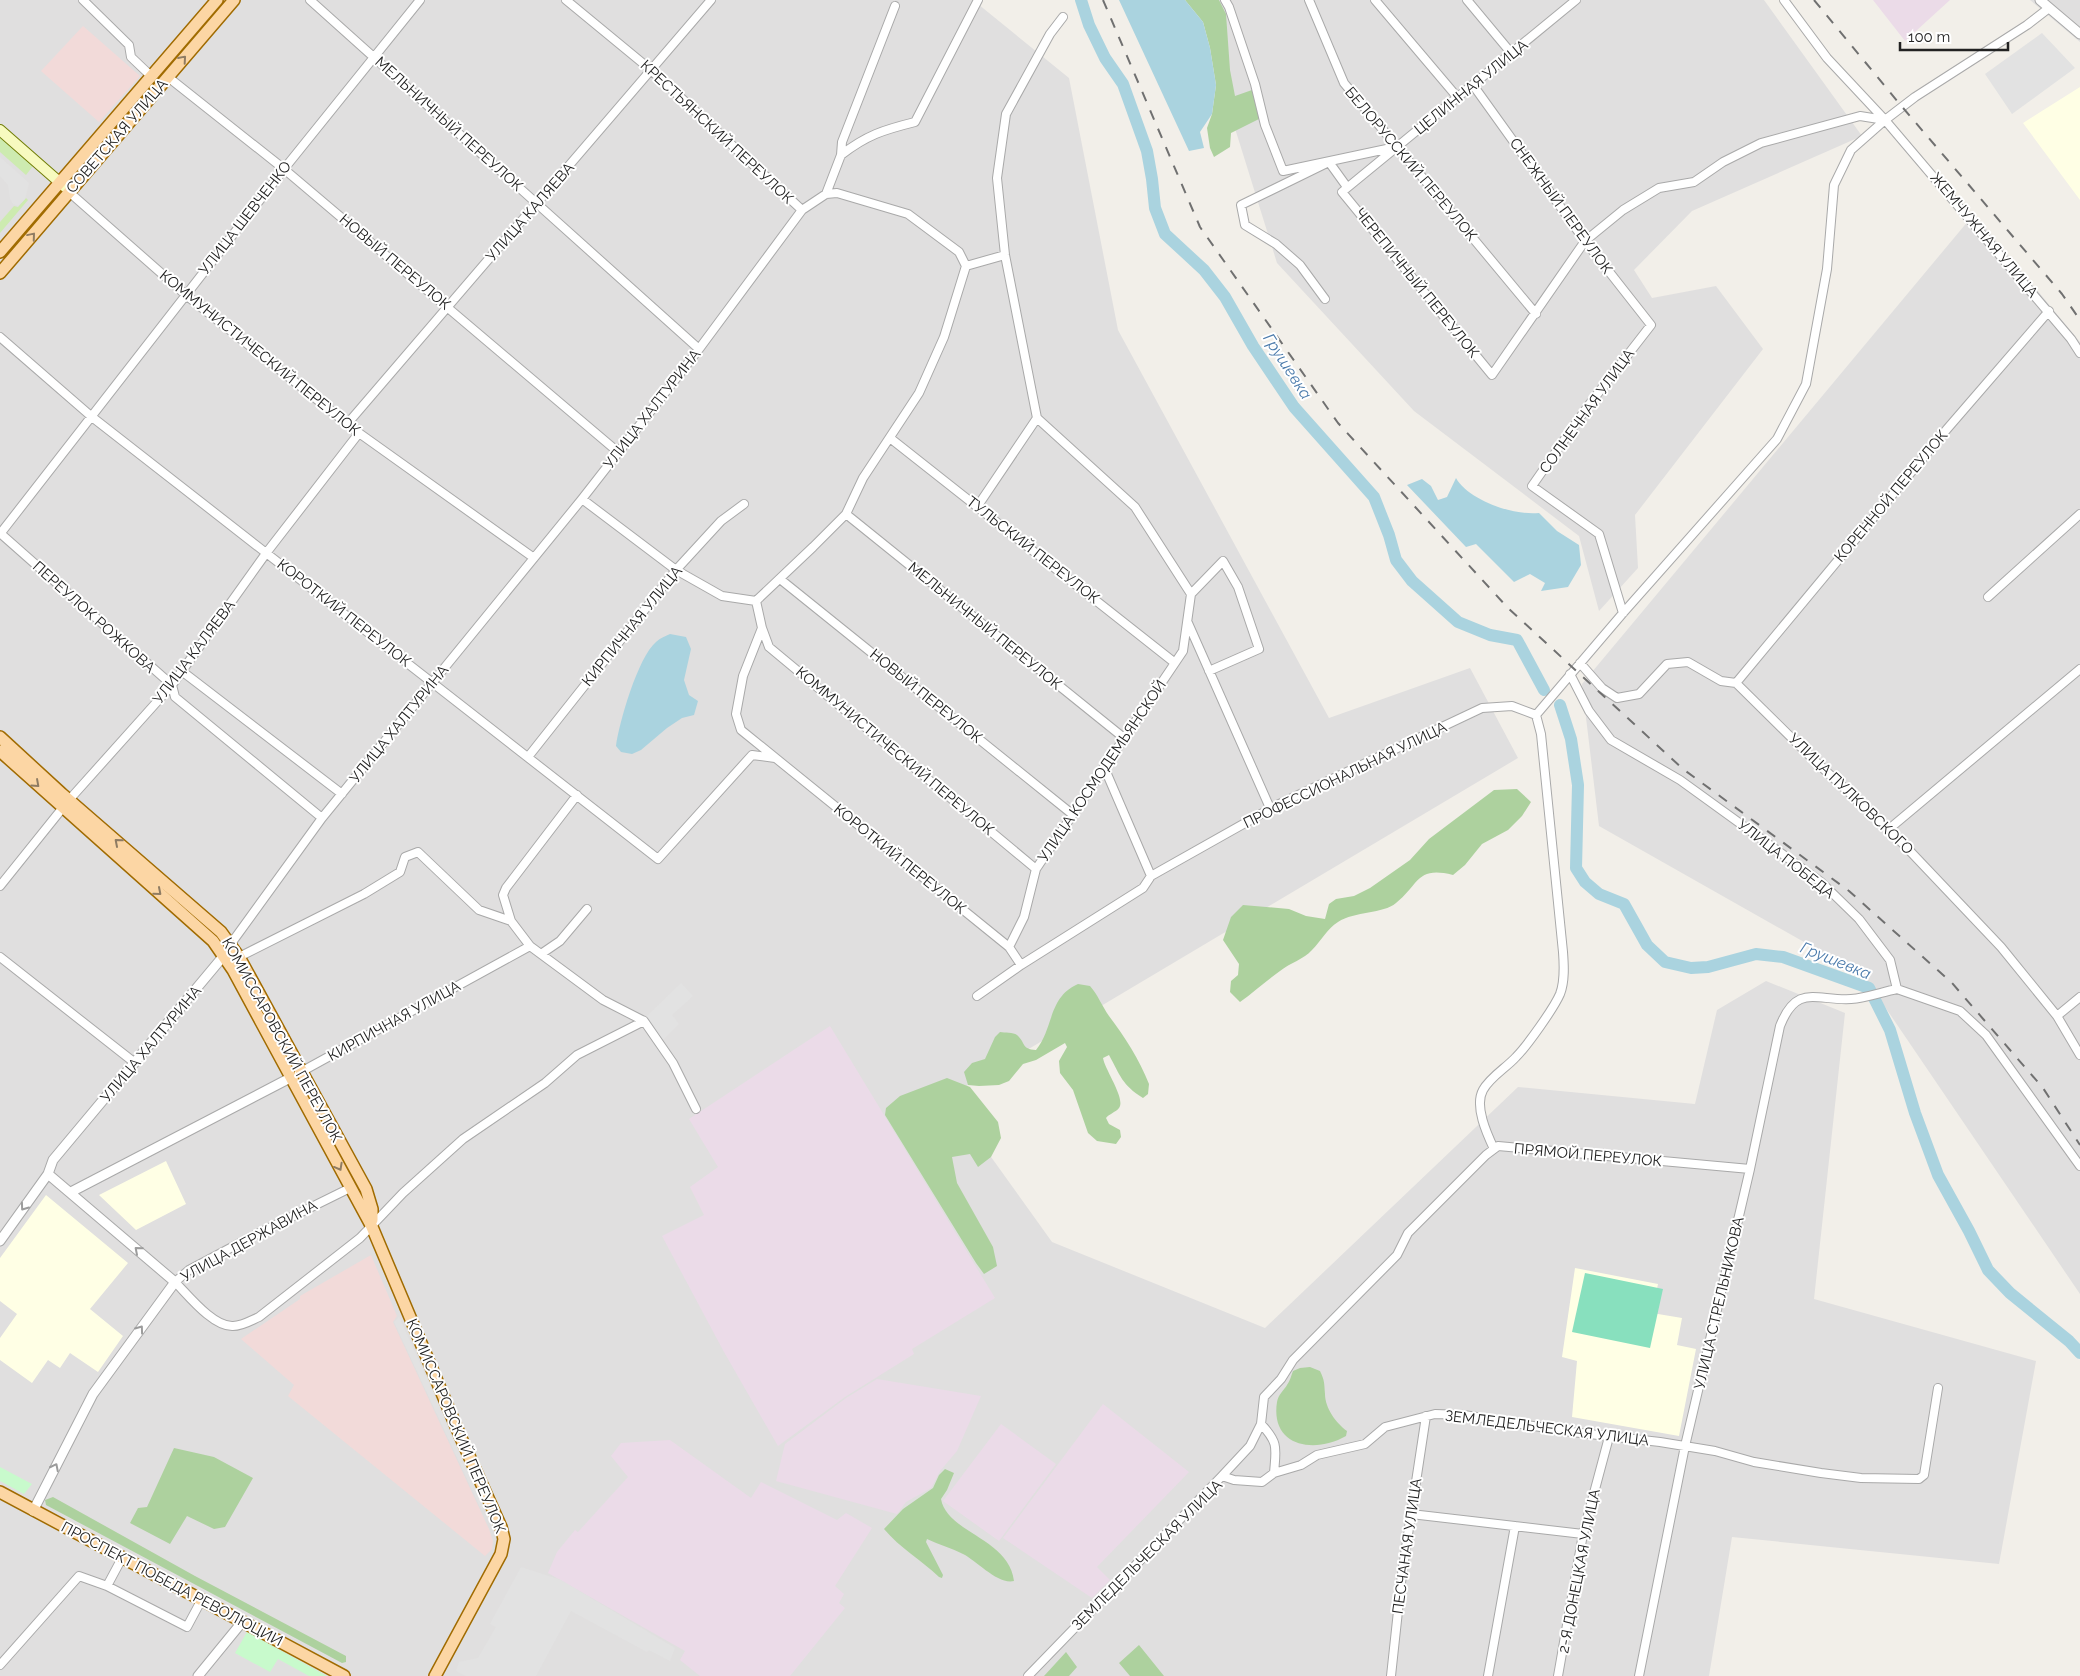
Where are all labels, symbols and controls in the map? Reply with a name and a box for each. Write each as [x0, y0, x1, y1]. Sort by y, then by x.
scale bar [1900, 20, 2008, 52]
text: 100 m [1908, 28, 1950, 46]
street label: ЦЕЛИННАЯ УЛИЦА [1411, 36, 1531, 138]
street label: МЕЛЬНИЧНЫЙ ПЕРЕУЛОК [371, 53, 527, 196]
one-way arrow [177, 56, 186, 65]
street label: КРЕСТЬЯНСКИЙ ПЕРЕУЛОК [637, 56, 798, 208]
street label: СОВЕТСКАЯ УЛИЦА [63, 75, 171, 197]
street label: БЕЛОРУССКИЙ ПЕРЕУЛОК [1341, 83, 1481, 245]
street label: СНЕЖНЫЙ ПЕРЕУЛОК [1506, 135, 1617, 278]
street label: УЛИЦА ШЕВЧЕНКО [195, 158, 295, 278]
street label: УЛИЦА КАЛЯЕВА [482, 159, 578, 265]
street label: ЖЕМЧУЖНАЯ УЛИЦА [1926, 169, 2042, 301]
street label: ЧЕРЕПИЧНЫЙ ПЕРЕУЛОК [1351, 205, 1483, 362]
street label: НОВЫЙ ПЕРЕУЛОК [336, 210, 455, 314]
one-way arrow [26, 232, 35, 241]
street label: КОММУНИСТИЧЕСКИЙ ПЕРЕУЛОК [156, 266, 364, 440]
water label: Грушевка [1259, 330, 1316, 403]
street label: СОЛНЕЧНАЯ УЛИЦА [1536, 345, 1638, 477]
street label: УЛИЦА ХАЛТУРИНА [600, 346, 704, 472]
street label: КОРЕННОЙ ПЕРЕУЛОК [1831, 426, 1952, 566]
street label: ТУЛЬСКИЙ ПЕРЕУЛОК [963, 492, 1104, 608]
street label: КОРОТКИЙ ПЕРЕУЛОК [273, 555, 415, 671]
street label: ПЕРЕУЛОК РОЖКОВА [29, 557, 159, 677]
street label: МЕЛЬНИЧНЫЙ ПЕРЕУЛОК [904, 558, 1066, 694]
street label: КИРПИЧНАЯ УЛИЦА [578, 562, 686, 690]
street label: УЛИЦА КАЛЯЕВА [149, 597, 239, 707]
street label: НОВЫЙ ПЕРЕУЛОК [866, 645, 986, 747]
street label: УЛИЦА ХАЛТУРИНА [346, 661, 452, 787]
street label: КОММУНИСТИЧЕСКИЙ ПЕРЕУЛОК [792, 663, 998, 840]
street label: УЛИЦА КОСМОДЕМЬЯНСКОЙ [1034, 676, 1170, 866]
street label: ПРОФЕССИОНАЛЬНАЯ УЛИЦА [1240, 718, 1450, 832]
street label: УЛИЦА ПУЛКОВСКОГО [1785, 730, 1917, 858]
one-way arrow [31, 778, 40, 787]
street label: КОРОТКИЙ ПЕРЕУЛОК [830, 800, 970, 918]
street label: УЛИЦА ПОБЕДА [1734, 815, 1838, 903]
one-way arrow [114, 839, 123, 848]
one-way arrow [152, 886, 161, 895]
street label: КОМИССАРОВСКИЙ ПЕРЕУЛОК [218, 934, 346, 1146]
water label: Грушевка [1798, 938, 1874, 983]
street label: КИРПИЧНАЯ УЛИЦА [324, 977, 464, 1065]
street label: УЛИЦА ХАЛТУРИНА [97, 982, 205, 1106]
street label: ПРЯМОЙ ПЕРЕУЛОК [1513, 1140, 1663, 1170]
one-way arrow [333, 1161, 343, 1170]
street label: УЛИЦА ДЕРЖАВИНА [178, 1196, 320, 1286]
one-way arrow [21, 1201, 30, 1211]
street label: УЛИЦА СТРЕЛЬНИКОВА [1690, 1215, 1748, 1391]
one-way arrow [134, 1247, 143, 1256]
street label: КОМИССАРОВСКИЙ ПЕРЕУЛОК [403, 1316, 510, 1536]
one-way arrow [134, 1325, 143, 1335]
street label: ЗЕМЛЕДЕЛЬЧЕСКАЯ УЛИЦА [1444, 1407, 1650, 1449]
one-way arrow [49, 1464, 59, 1473]
street label: ЗЕМЛЕДЕЛЬЧЕСКАЯ УЛИЦА [1068, 1476, 1226, 1634]
street label: ПЕСЧАНАЯ УЛИЦА [1389, 1477, 1425, 1615]
street label: 2-Я ДОНЕЦКАЯ УЛИЦА [1554, 1487, 1604, 1655]
street label: ПРОСПЕКТ ПОБЕДА РЕВОЛЮЦИИ [58, 1518, 286, 1650]

